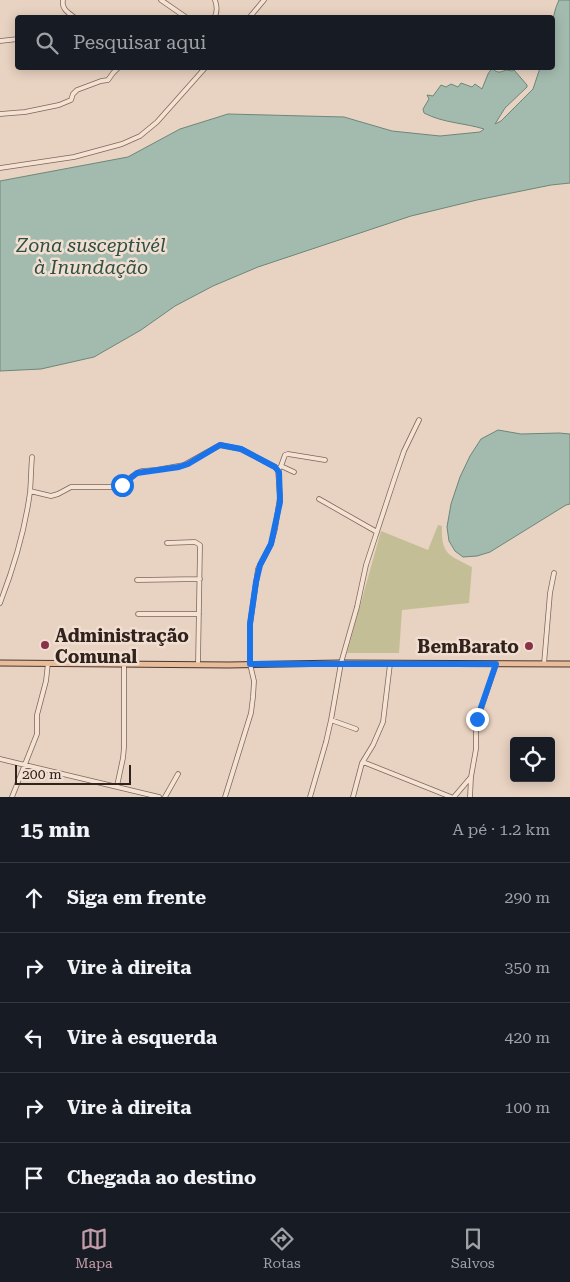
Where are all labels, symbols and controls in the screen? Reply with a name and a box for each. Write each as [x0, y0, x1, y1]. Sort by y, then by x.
search box [15, 15, 555, 70]
icon: search [33, 29, 61, 57]
text: Pesquisar aqui [73, 31, 206, 54]
water label: Zona susceptivél à Inundação [15, 234, 166, 279]
route start [111, 474, 134, 497]
place label: Administração Comunal [55, 625, 189, 667]
place label: BemBarato [417, 636, 519, 657]
marker: Administração Comunal [39, 639, 51, 651]
marker: BemBarato [523, 640, 535, 652]
route end [466, 708, 489, 731]
map controls [510, 737, 555, 782]
button: locate [510, 737, 555, 782]
scale bar [15, 762, 131, 785]
text: 200 m [22, 766, 62, 782]
text: 15 min [20, 818, 90, 842]
text: A pé · 1.2 km [453, 820, 550, 839]
icon: ahead [20, 884, 48, 912]
text: Siga em frente [67, 886, 206, 909]
text: 290 m [504, 888, 550, 907]
icon: right [20, 954, 48, 982]
text: Vire à direita [67, 956, 191, 979]
text: 350 m [504, 958, 550, 977]
icon: left [20, 1024, 48, 1052]
text: Vire à esquerda [67, 1026, 217, 1049]
text: 420 m [504, 1028, 550, 1047]
icon: right [20, 1094, 48, 1122]
text: Vire à direita [67, 1096, 191, 1119]
text: 100 m [504, 1098, 550, 1117]
icon: arrive [20, 1164, 48, 1192]
text: Chegada ao destino [67, 1166, 256, 1189]
tab: Mapa [75, 1225, 113, 1271]
tab: Rotas [263, 1225, 301, 1271]
tab: Salvos [451, 1225, 495, 1271]

